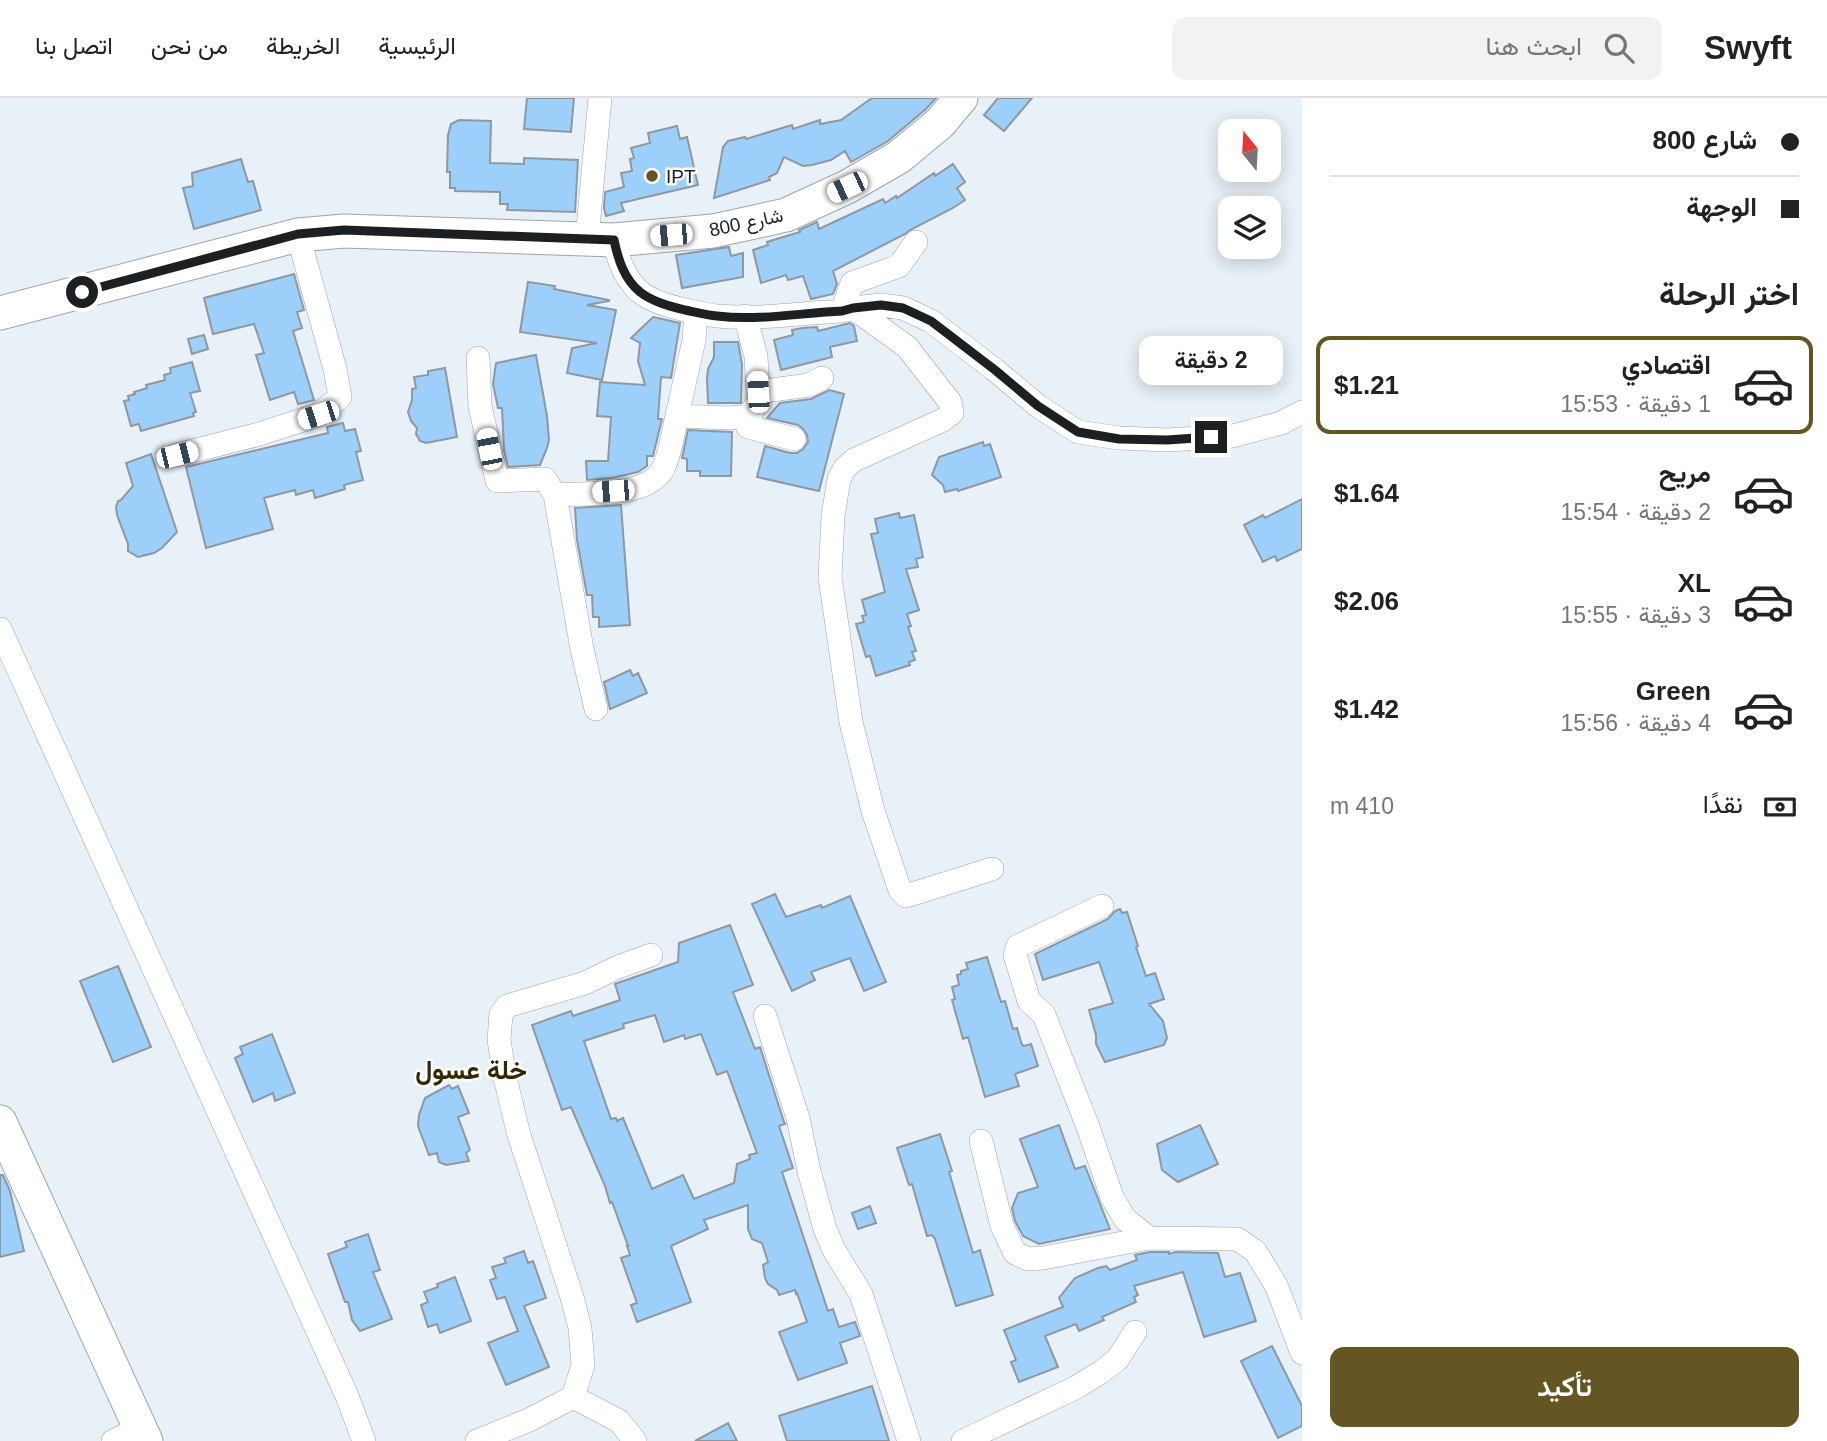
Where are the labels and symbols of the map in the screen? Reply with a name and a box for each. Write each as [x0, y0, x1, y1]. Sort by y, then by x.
north arrow [1218, 119, 1281, 182]
place label: IPT [666, 166, 696, 187]
marker: IPT [644, 168, 660, 184]
car [824, 169, 871, 205]
street label: شارع 800 [707, 204, 785, 243]
car [650, 223, 693, 247]
route start [66, 276, 98, 308]
callout: 2 دقيقة [1139, 336, 1283, 384]
car [747, 370, 770, 414]
car [295, 399, 342, 431]
route end [1195, 421, 1227, 453]
car [475, 426, 504, 472]
car [155, 440, 200, 470]
car [592, 479, 635, 503]
district label: خلة عسول [415, 1055, 527, 1086]

